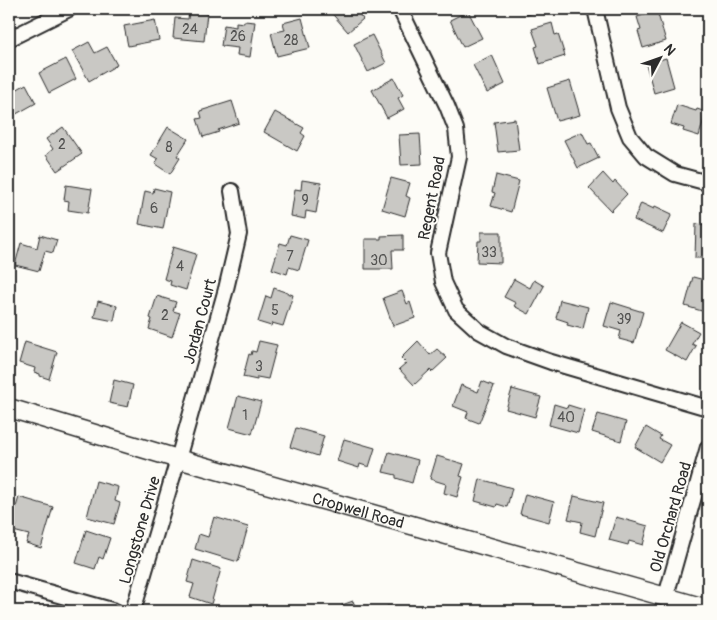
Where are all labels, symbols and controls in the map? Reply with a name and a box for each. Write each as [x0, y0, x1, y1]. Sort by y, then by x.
house number: 24 [182, 21, 198, 38]
house number: 26 [230, 28, 246, 45]
house number: 28 [284, 32, 298, 49]
north arrow [634, 32, 684, 82]
text: N [660, 41, 679, 59]
house number: 2 [58, 136, 66, 153]
house number: 8 [165, 139, 173, 156]
street label: Regent Road [414, 155, 450, 242]
house number: 9 [301, 192, 309, 209]
house number: 6 [150, 200, 158, 217]
house number: 33 [481, 244, 497, 261]
house number: 7 [286, 248, 294, 265]
house number: 30 [370, 252, 388, 269]
house number: 4 [176, 258, 184, 275]
street label: Jordan Court [179, 276, 221, 366]
house number: 5 [271, 302, 279, 319]
house number: 2 [161, 307, 169, 324]
house number: 39 [616, 311, 632, 328]
house number: 3 [255, 358, 263, 375]
house number: 1 [242, 407, 248, 424]
house number: 40 [557, 409, 575, 426]
street label: Old Orchard Road [646, 460, 696, 575]
street label: Longstone Drive [115, 474, 165, 586]
street label: Cropwell Road [310, 489, 406, 534]

